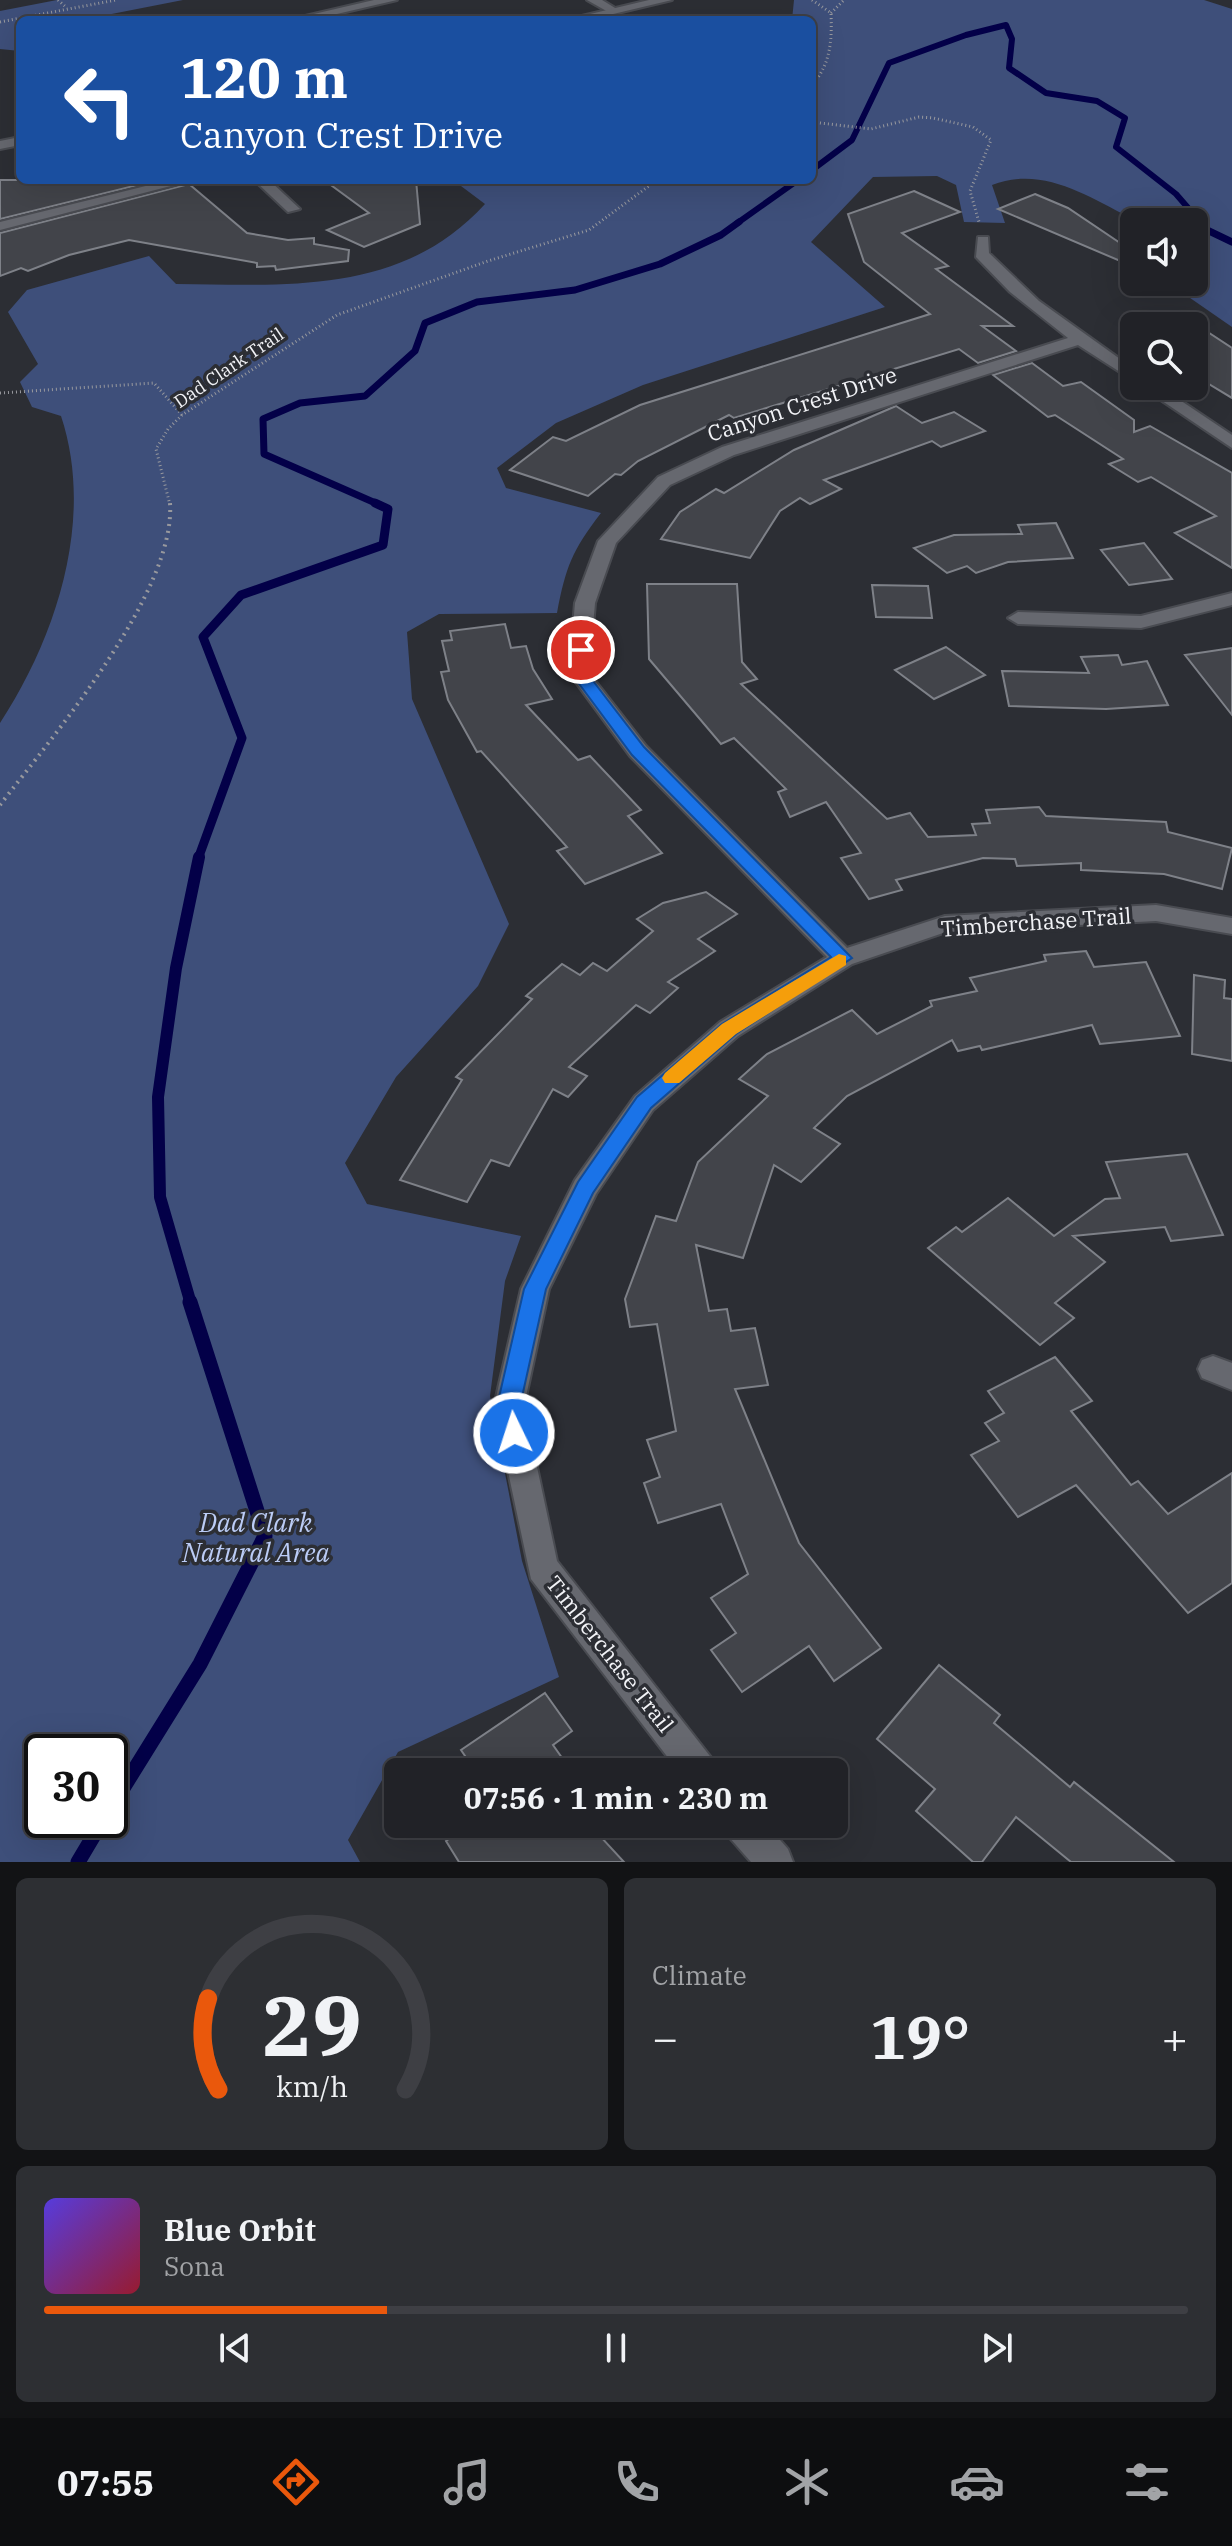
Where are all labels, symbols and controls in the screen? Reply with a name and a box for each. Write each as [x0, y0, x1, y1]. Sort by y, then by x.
text: 120 m [180, 41, 348, 113]
icon: left [48, 48, 152, 152]
text: Canyon Crest Drive [180, 111, 503, 158]
map controls [1120, 208, 1208, 400]
button: sound [1120, 208, 1208, 296]
button: search [1120, 312, 1208, 400]
street label: Dad Clark Trail [169, 322, 288, 413]
street label: Canyon Crest Drive [703, 359, 900, 448]
pin [547, 616, 615, 684]
icon: arrive [559, 628, 603, 672]
street label: Timberchase Trail [940, 900, 1132, 943]
position arrow [472, 1391, 556, 1475]
park label: Dad Clark Natural Area [181, 1505, 330, 1569]
street label: Timberchase Trail [540, 1569, 681, 1738]
speed limit sign: 30 [24, 1734, 128, 1838]
text: 07:56 · 1 min · 230 m [464, 1778, 768, 1817]
text: Climate [652, 1958, 747, 1992]
text: 29 [262, 1971, 362, 2079]
text: 19° [870, 1997, 970, 2076]
text: − [652, 2009, 678, 2066]
text: + [1162, 2009, 1188, 2066]
text: km/h [276, 2068, 348, 2105]
text: Blue Orbit [164, 2210, 316, 2249]
text: Sona [164, 2249, 225, 2283]
icon: previous [213, 2326, 257, 2370]
icon: pause [594, 2326, 638, 2370]
icon: next [975, 2326, 1019, 2370]
icon: directions [268, 2454, 324, 2510]
icon: music [439, 2454, 495, 2510]
icon: phone [609, 2454, 665, 2510]
icon: climate [779, 2454, 835, 2510]
icon: car [949, 2454, 1005, 2510]
icon: filters [1119, 2454, 1175, 2510]
text: 07:55 [57, 2459, 154, 2506]

